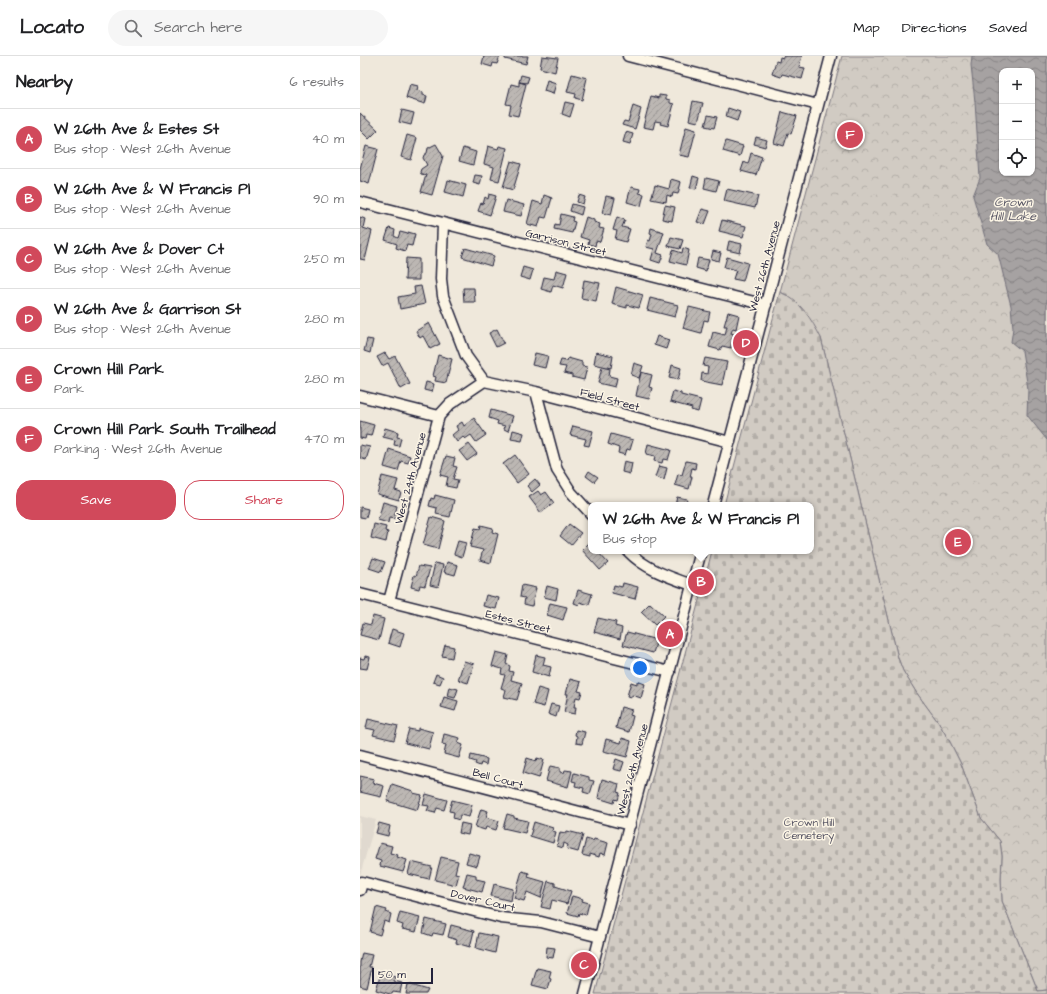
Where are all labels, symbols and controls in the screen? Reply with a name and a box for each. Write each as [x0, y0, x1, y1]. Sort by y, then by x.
search box [108, 10, 388, 46]
text: Locato [20, 14, 84, 41]
icon: search [122, 17, 144, 39]
text: Search here [154, 17, 242, 38]
text: Map [853, 18, 880, 38]
text: Directions [902, 18, 967, 38]
text: Saved [989, 18, 1027, 38]
map controls [999, 68, 1035, 176]
button: + [999, 68, 1035, 104]
text: Nearby [16, 70, 73, 94]
text: 6 results [289, 73, 344, 91]
button: − [999, 104, 1035, 140]
text: W 26th Ave & Estes St [54, 119, 219, 140]
pin: F [837, 120, 863, 150]
text: A [25, 130, 33, 148]
text: 40 m [312, 130, 344, 148]
text: Bus stop · West 26th Avenue [54, 140, 231, 158]
button: locate [999, 140, 1035, 176]
text: W 26th Ave & W Francis Pl [54, 179, 250, 200]
text: B [24, 190, 34, 208]
text: 90 m [313, 190, 344, 208]
water label: Crown Hill Lake [990, 194, 1036, 225]
text: Bus stop · West 26th Avenue [54, 200, 231, 218]
street label: West 26th Avenue [745, 219, 784, 313]
street label: Garrison Street [524, 225, 608, 260]
text: W 26th Ave & Dover Ct [54, 239, 224, 260]
text: C [24, 250, 34, 268]
text: 250 m [304, 250, 344, 268]
text: Bus stop · West 26th Avenue [54, 260, 231, 278]
text: W 26th Ave & Garrison St [54, 299, 241, 320]
text: D [25, 310, 33, 328]
text: 280 m [305, 310, 344, 328]
text: Bus stop · West 26th Avenue [54, 320, 231, 338]
pin: D [733, 328, 759, 358]
text: Crown Hill Park [54, 359, 164, 380]
text: E [25, 370, 33, 388]
text: 280 m [305, 370, 344, 388]
text: Park [54, 380, 84, 398]
street label: Field Street [578, 384, 642, 415]
text: Crown Hill Park South Trailhead [54, 419, 276, 440]
text: F [24, 430, 34, 448]
text: 470 m [304, 430, 344, 448]
street label: West 24th Avenue [391, 431, 430, 526]
text: Parking · West 26th Avenue [54, 440, 222, 458]
button: Save [16, 480, 176, 520]
button: Share [184, 480, 344, 520]
popup [588, 502, 814, 554]
text: W 26th Ave & W Francis Pl [603, 509, 799, 530]
pin: E [945, 527, 971, 557]
text: Bus stop [603, 530, 657, 548]
pin: B [688, 567, 714, 597]
street label: Estes Street [484, 606, 552, 637]
pin: A [657, 619, 683, 649]
your location [630, 658, 650, 678]
street label: West 26th Avenue [613, 722, 652, 816]
street label: Bell Court [471, 765, 525, 793]
park label: Crown Hill Cemetery [784, 815, 835, 844]
street label: Dover Court [449, 886, 517, 915]
pin: C [571, 950, 597, 980]
scale bar [372, 966, 433, 985]
text: 50 m [378, 967, 406, 982]

